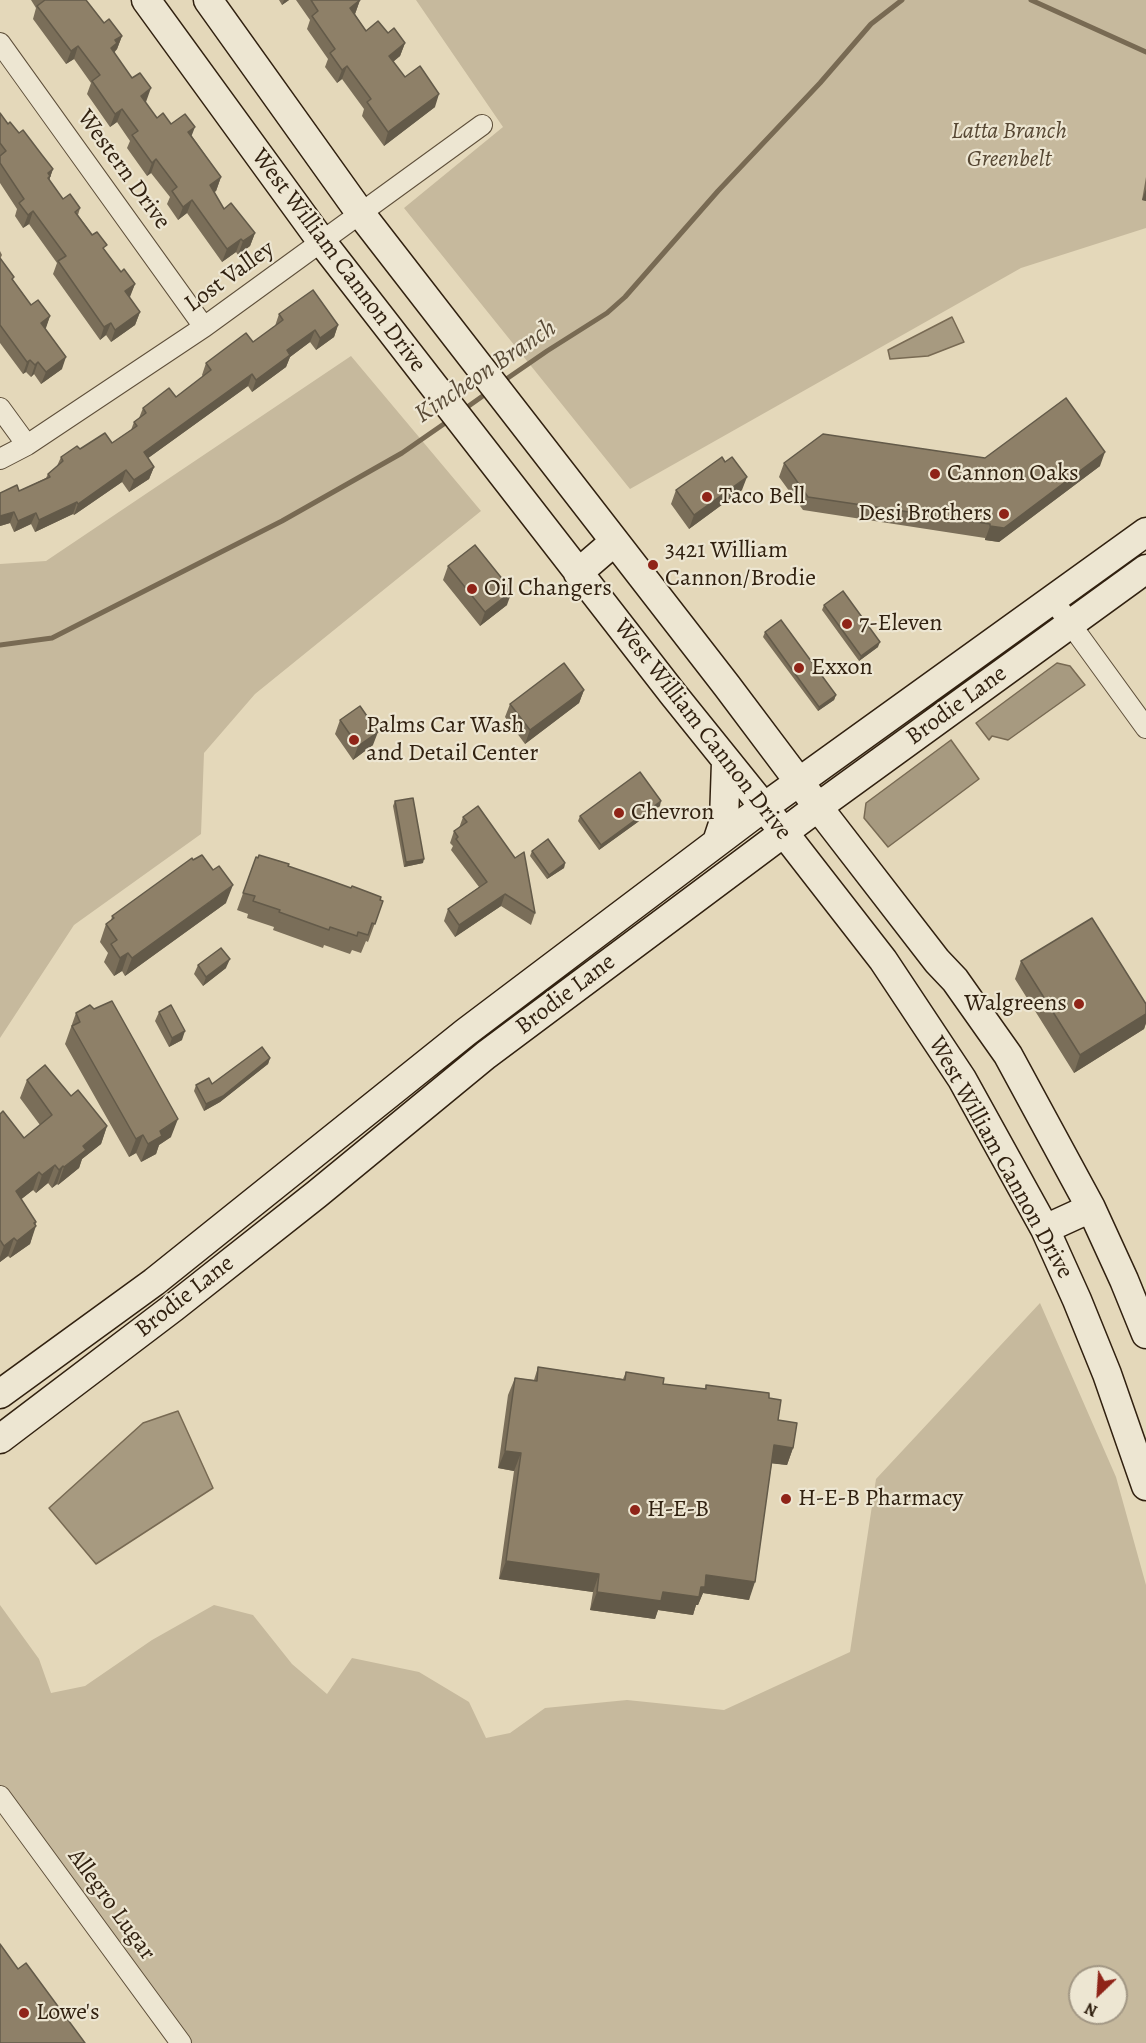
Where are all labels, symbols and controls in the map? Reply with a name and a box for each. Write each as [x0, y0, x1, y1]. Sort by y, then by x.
street label: Western Drive [70, 105, 176, 235]
park label: Latta Branch Greenbelt [951, 118, 1067, 174]
street label: West William Cannon Drive [245, 144, 431, 378]
street label: Lost Valley [180, 235, 280, 319]
water label: Kincheon Branch [409, 313, 563, 431]
place label: Cannon Oaks [947, 460, 1079, 488]
marker: Cannon Oaks [928, 467, 942, 481]
place label: Taco Bell [719, 483, 805, 511]
marker: Taco Bell [700, 490, 714, 504]
place label: Desi Brothers [858, 500, 992, 528]
marker: Desi Brothers [997, 507, 1011, 521]
place label: 3421 William Cannon/Brodie [665, 537, 816, 593]
marker: 3421 William Cannon/Brodie [646, 558, 660, 572]
place label: Oil Changers [484, 575, 612, 603]
marker: Oil Changers [465, 582, 479, 596]
place label: 7-Eleven [859, 610, 942, 638]
street label: West William Cannon Drive [607, 614, 797, 846]
marker: 7-Eleven [840, 617, 854, 631]
place label: Exxon [811, 654, 873, 682]
street label: Brodie Lane [901, 660, 1013, 752]
marker: Exxon [792, 661, 806, 675]
place label: Palms Car Wash and Detail Center [366, 712, 538, 768]
marker: Palms Car Wash and Detail Center [347, 733, 361, 747]
place label: Chevron [631, 799, 714, 827]
marker: Chevron [612, 806, 626, 820]
street label: Brodie Lane [510, 948, 622, 1042]
place label: Walgreens [964, 990, 1067, 1018]
marker: Walgreens [1072, 997, 1086, 1011]
street label: West William Cannon Drive [921, 1032, 1079, 1284]
street label: Brodie Lane [130, 1250, 240, 1344]
place label: H-E-B Pharmacy [798, 1485, 963, 1513]
marker: H-E-B Pharmacy [779, 1492, 793, 1506]
place label: H-E-B [647, 1496, 709, 1524]
marker: H-E-B [628, 1503, 642, 1517]
street label: Allegro Lugar [61, 1844, 161, 1966]
north arrow [1068, 1965, 1128, 2025]
text: N [1081, 1997, 1101, 2022]
place label: Lowe's [36, 1999, 100, 2027]
marker: Lowe's [17, 2006, 31, 2020]

